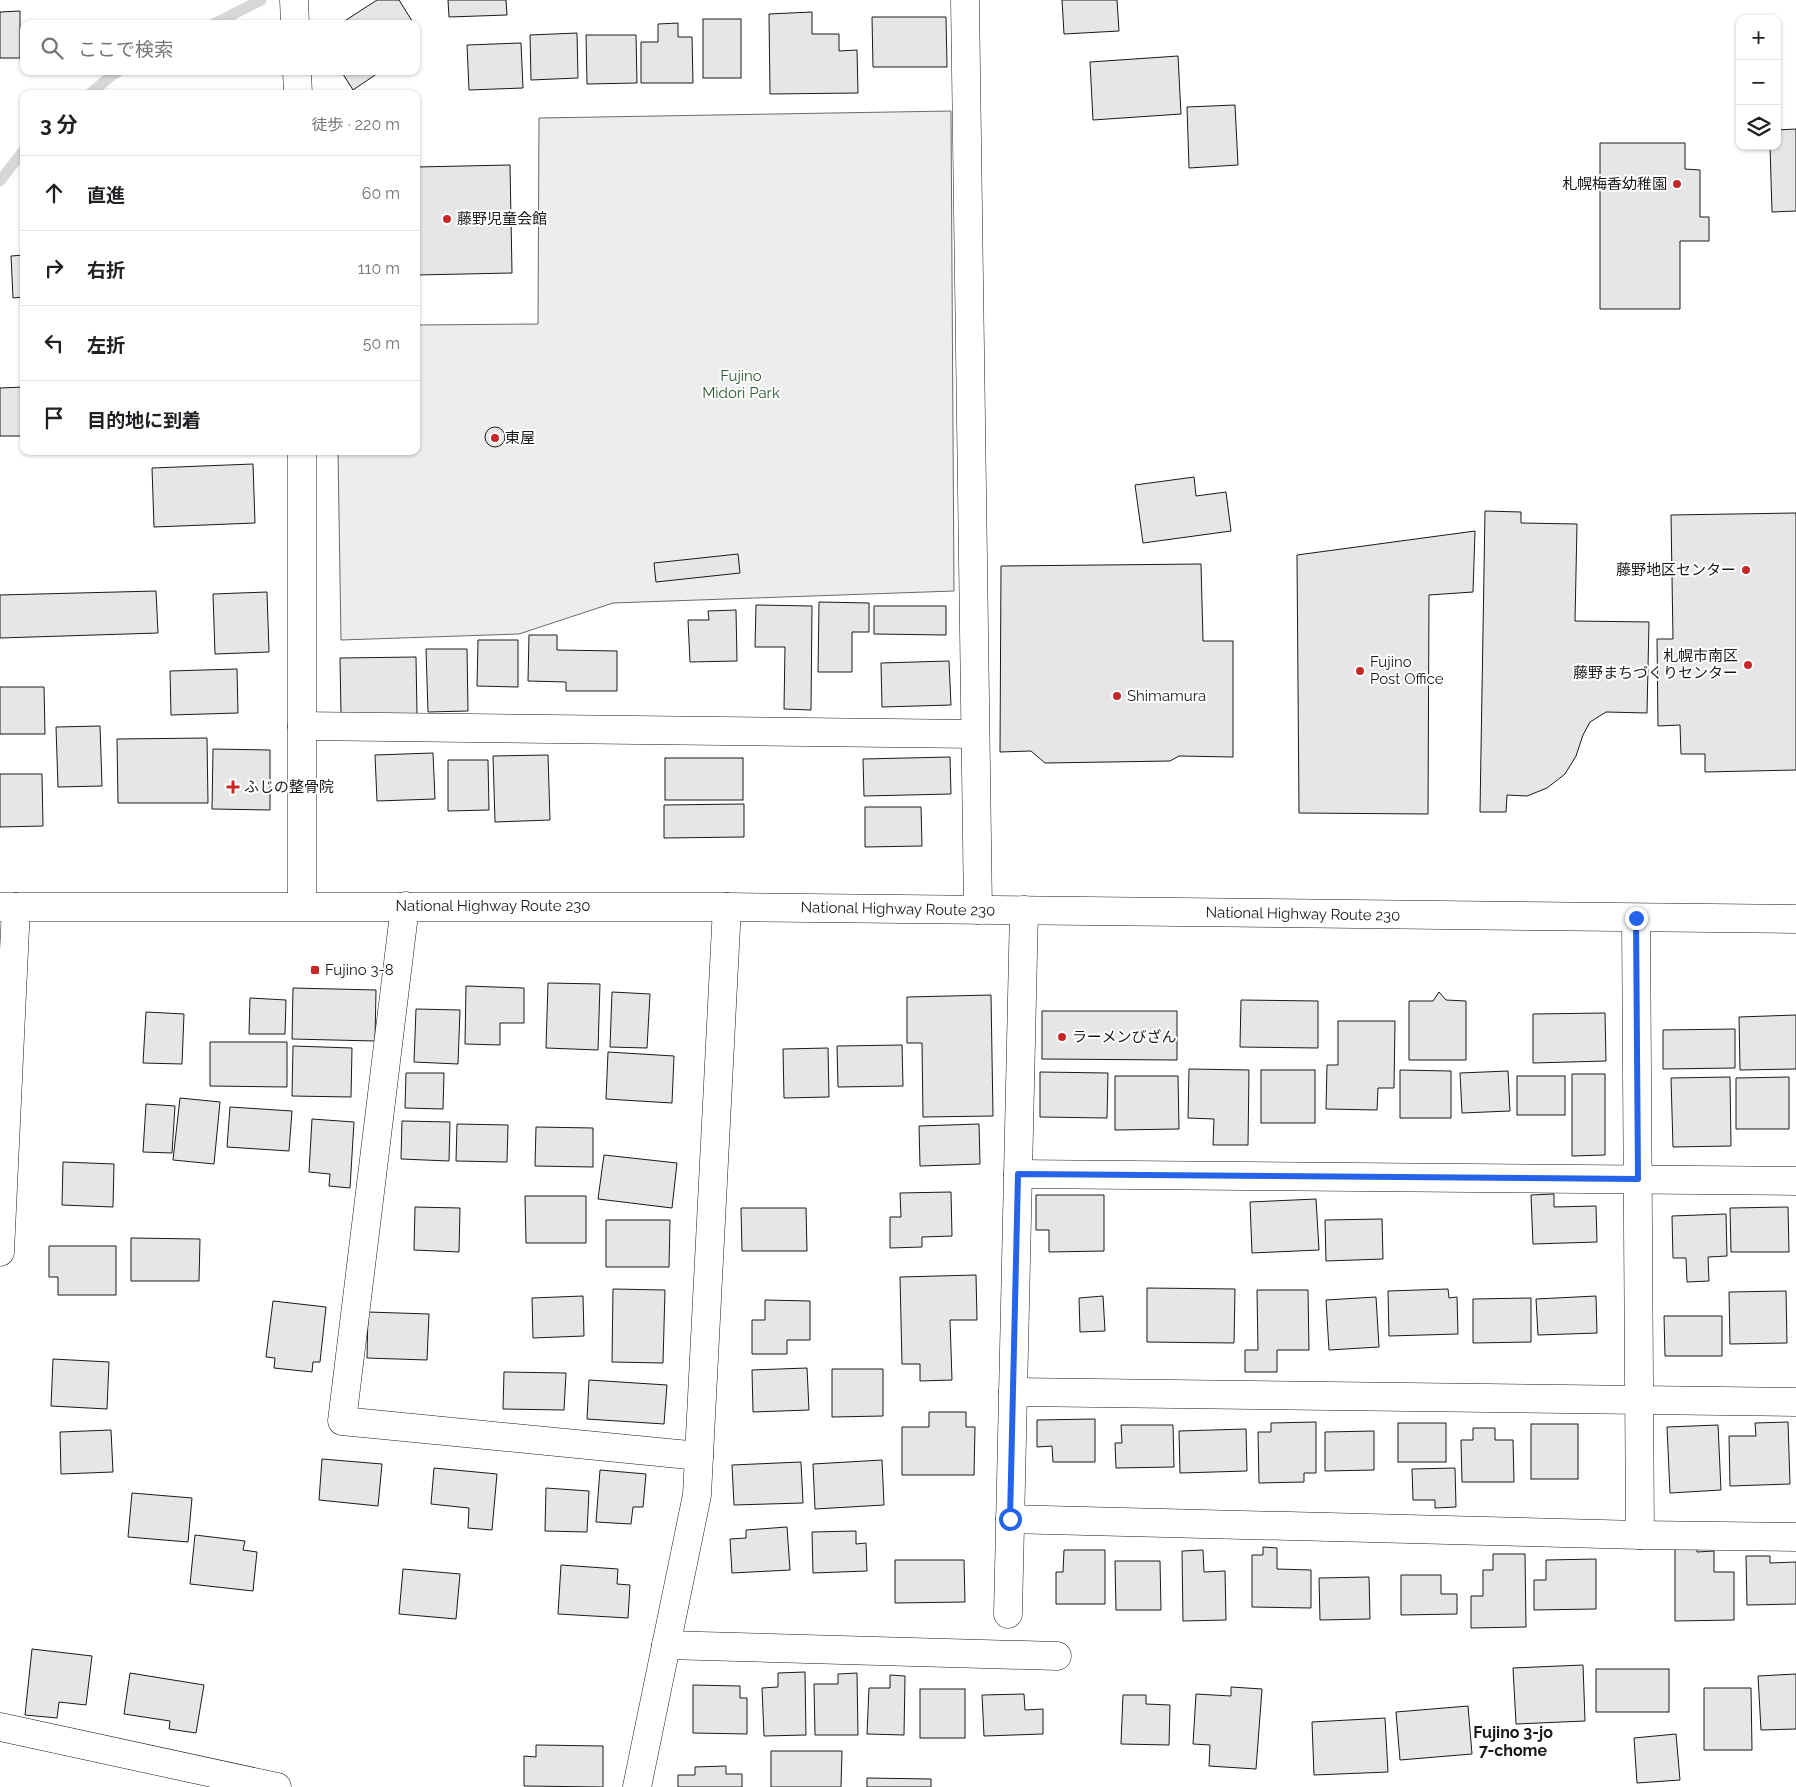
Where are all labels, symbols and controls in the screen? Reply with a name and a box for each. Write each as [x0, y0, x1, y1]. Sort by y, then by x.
map controls [1736, 15, 1781, 150]
button: + [1736, 15, 1781, 60]
search box [20, 20, 420, 75]
icon: search [38, 34, 66, 62]
text: ここで検索 [78, 38, 173, 60]
button: − [1736, 60, 1781, 105]
button: layers [1736, 105, 1781, 150]
text: 3 分 [40, 112, 78, 137]
text: 徒歩 · 220 m [312, 115, 400, 134]
place label: 札幌梅香幼稚園 [1562, 175, 1667, 193]
marker: 札幌梅香幼稚園 [1671, 178, 1683, 190]
icon: ahead [40, 179, 68, 207]
text: 直進 [87, 184, 125, 206]
text: 60 m [362, 184, 400, 203]
place label: 藤野児童会館 [457, 210, 547, 228]
marker: 藤野児童会館 [441, 213, 453, 225]
icon: right [40, 254, 68, 282]
text: 右折 [87, 259, 125, 281]
text: 110 m [358, 259, 400, 278]
icon: left [40, 329, 68, 357]
text: 左折 [87, 334, 125, 356]
text: 50 m [363, 334, 400, 353]
park label: Fujino Midori Park [702, 367, 780, 402]
icon: arrive [40, 404, 68, 432]
text: 目的地に到着 [87, 409, 201, 431]
place label: 東屋 [505, 429, 535, 447]
marker: 東屋 [489, 432, 501, 444]
place label: 藤野地区センター [1616, 561, 1736, 579]
marker: 藤野地区センター [1740, 564, 1752, 576]
place label: 札幌市南区 藤野まちづくりセンター [1573, 647, 1738, 682]
place label: Fujino Post Office [1370, 653, 1444, 688]
marker: 札幌市南区 藤野まちづくりセンター [1742, 659, 1754, 671]
marker: Fujino Post Office [1354, 665, 1366, 677]
place label: Shimamura [1127, 687, 1206, 705]
marker: Shimamura [1111, 690, 1123, 702]
place label: ふじの整骨院 [244, 778, 334, 796]
marker: ふじの整骨院 [226, 780, 240, 794]
street label: National Highway Route 230 [396, 897, 590, 915]
street label: National Highway Route 230 [800, 898, 996, 920]
street label: National Highway Route 230 [1205, 903, 1401, 925]
route end [1625, 907, 1648, 930]
place label: Fujino 3-8 [325, 961, 394, 979]
marker: Fujino 3-8 [309, 964, 321, 976]
place label: ラーメンびざん [1072, 1028, 1176, 1046]
marker: ラーメンびざん [1056, 1031, 1068, 1043]
route start [999, 1508, 1022, 1531]
district label: Fujino 3-jo 7-chome [1473, 1723, 1553, 1760]

